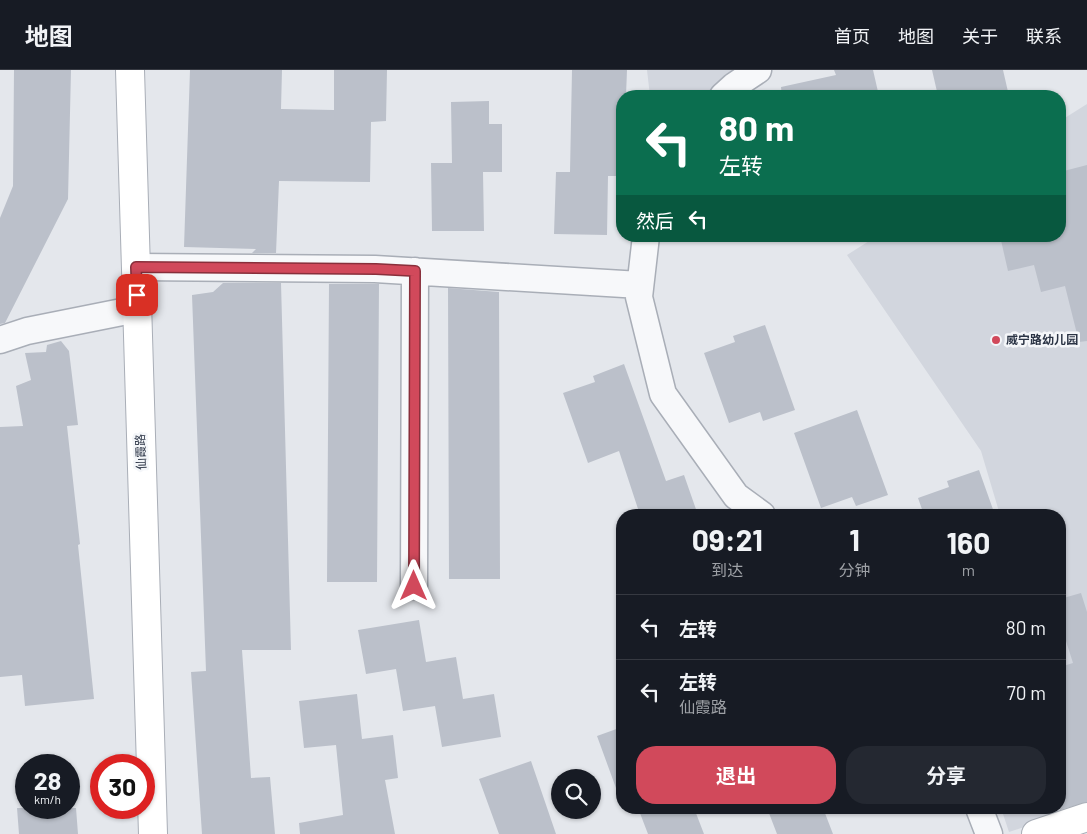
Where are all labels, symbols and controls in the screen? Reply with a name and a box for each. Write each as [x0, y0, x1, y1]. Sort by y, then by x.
text: 地图 [25, 21, 73, 50]
text: 首页 [834, 25, 870, 47]
text: 地图 [898, 25, 934, 47]
text: 关于 [962, 25, 998, 47]
text: 联系 [1026, 25, 1062, 47]
text: 80 m [719, 106, 794, 148]
icon: left [636, 110, 701, 175]
text: 左转 [719, 152, 763, 178]
icon: left [684, 205, 712, 233]
text: 然后 [636, 209, 674, 232]
pin [116, 274, 158, 316]
icon: arrive [123, 281, 151, 309]
place label: 威宁路幼儿园 [1006, 332, 1078, 346]
marker: 威宁路幼儿园 [990, 334, 1002, 346]
street label: 仙霞路 [132, 434, 148, 470]
text: 09:21 [692, 521, 763, 557]
text: 1 [849, 521, 860, 557]
text: 160 [946, 524, 990, 560]
position arrow [387, 559, 439, 611]
text: 到达 [711, 560, 743, 579]
text: 分钟 [839, 560, 871, 579]
text: m [962, 560, 975, 579]
icon: left [636, 613, 664, 641]
text: 80 m [1006, 616, 1046, 639]
text: 左转 [679, 617, 717, 640]
text: 左转 [679, 670, 717, 693]
icon: left [636, 678, 664, 706]
text: 70 m [1007, 681, 1046, 704]
text: 仙霞路 [679, 697, 727, 716]
button: 退出 [636, 746, 836, 804]
button: 分享 [846, 746, 1046, 804]
speed limit sign: 30 [90, 754, 155, 819]
text: 28 [34, 765, 61, 795]
map controls [551, 769, 601, 819]
button: search [551, 769, 601, 819]
text: km/h [34, 792, 61, 806]

